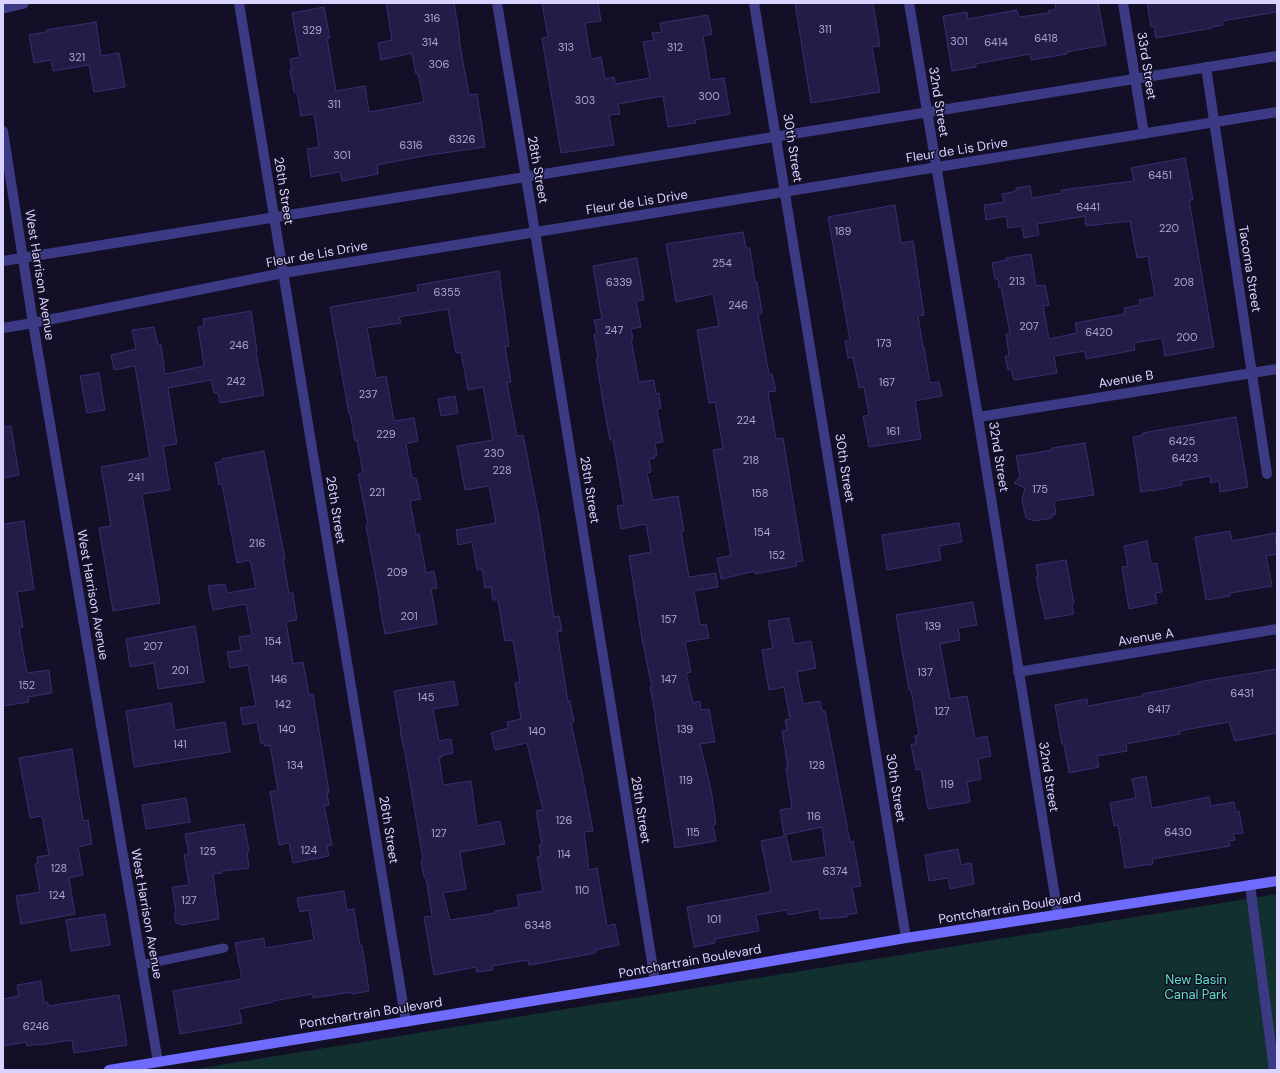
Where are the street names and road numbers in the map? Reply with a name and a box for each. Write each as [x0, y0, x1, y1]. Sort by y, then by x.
street label: 33rd Street [1133, 31, 1159, 101]
street label: 32nd Street [925, 66, 951, 138]
street label: 30th Street [779, 112, 805, 184]
street label: 28th Street [523, 135, 551, 205]
street label: Fleur de Lis Drive [905, 135, 1009, 167]
street label: 26th Street [270, 156, 296, 226]
street label: Fleur de Lis Drive [585, 187, 689, 219]
street label: West Harrison Avenue [21, 209, 57, 341]
street label: Tacoma Street [1234, 225, 1264, 313]
street label: Fleur de Lis Drive [265, 238, 369, 272]
street label: Avenue B [1097, 368, 1155, 392]
street label: 32nd Street [985, 421, 1011, 493]
street label: 30th Street [831, 432, 857, 504]
street label: 28th Street [576, 455, 602, 525]
street label: 26th Street [322, 475, 348, 545]
street label: West Harrison Avenue [73, 529, 111, 661]
street label: Avenue A [1117, 626, 1175, 650]
street label: 32nd Street [1035, 741, 1061, 813]
street label: 30th Street [882, 752, 908, 824]
street label: 28th Street [627, 775, 653, 845]
street label: 26th Street [375, 795, 401, 865]
street label: West Harrison Avenue [127, 848, 165, 980]
street label: Pontchartrain Boulevard [937, 890, 1083, 928]
street label: Pontchartrain Boulevard [618, 942, 762, 982]
street label: Pontchartrain Boulevard [298, 995, 444, 1033]

